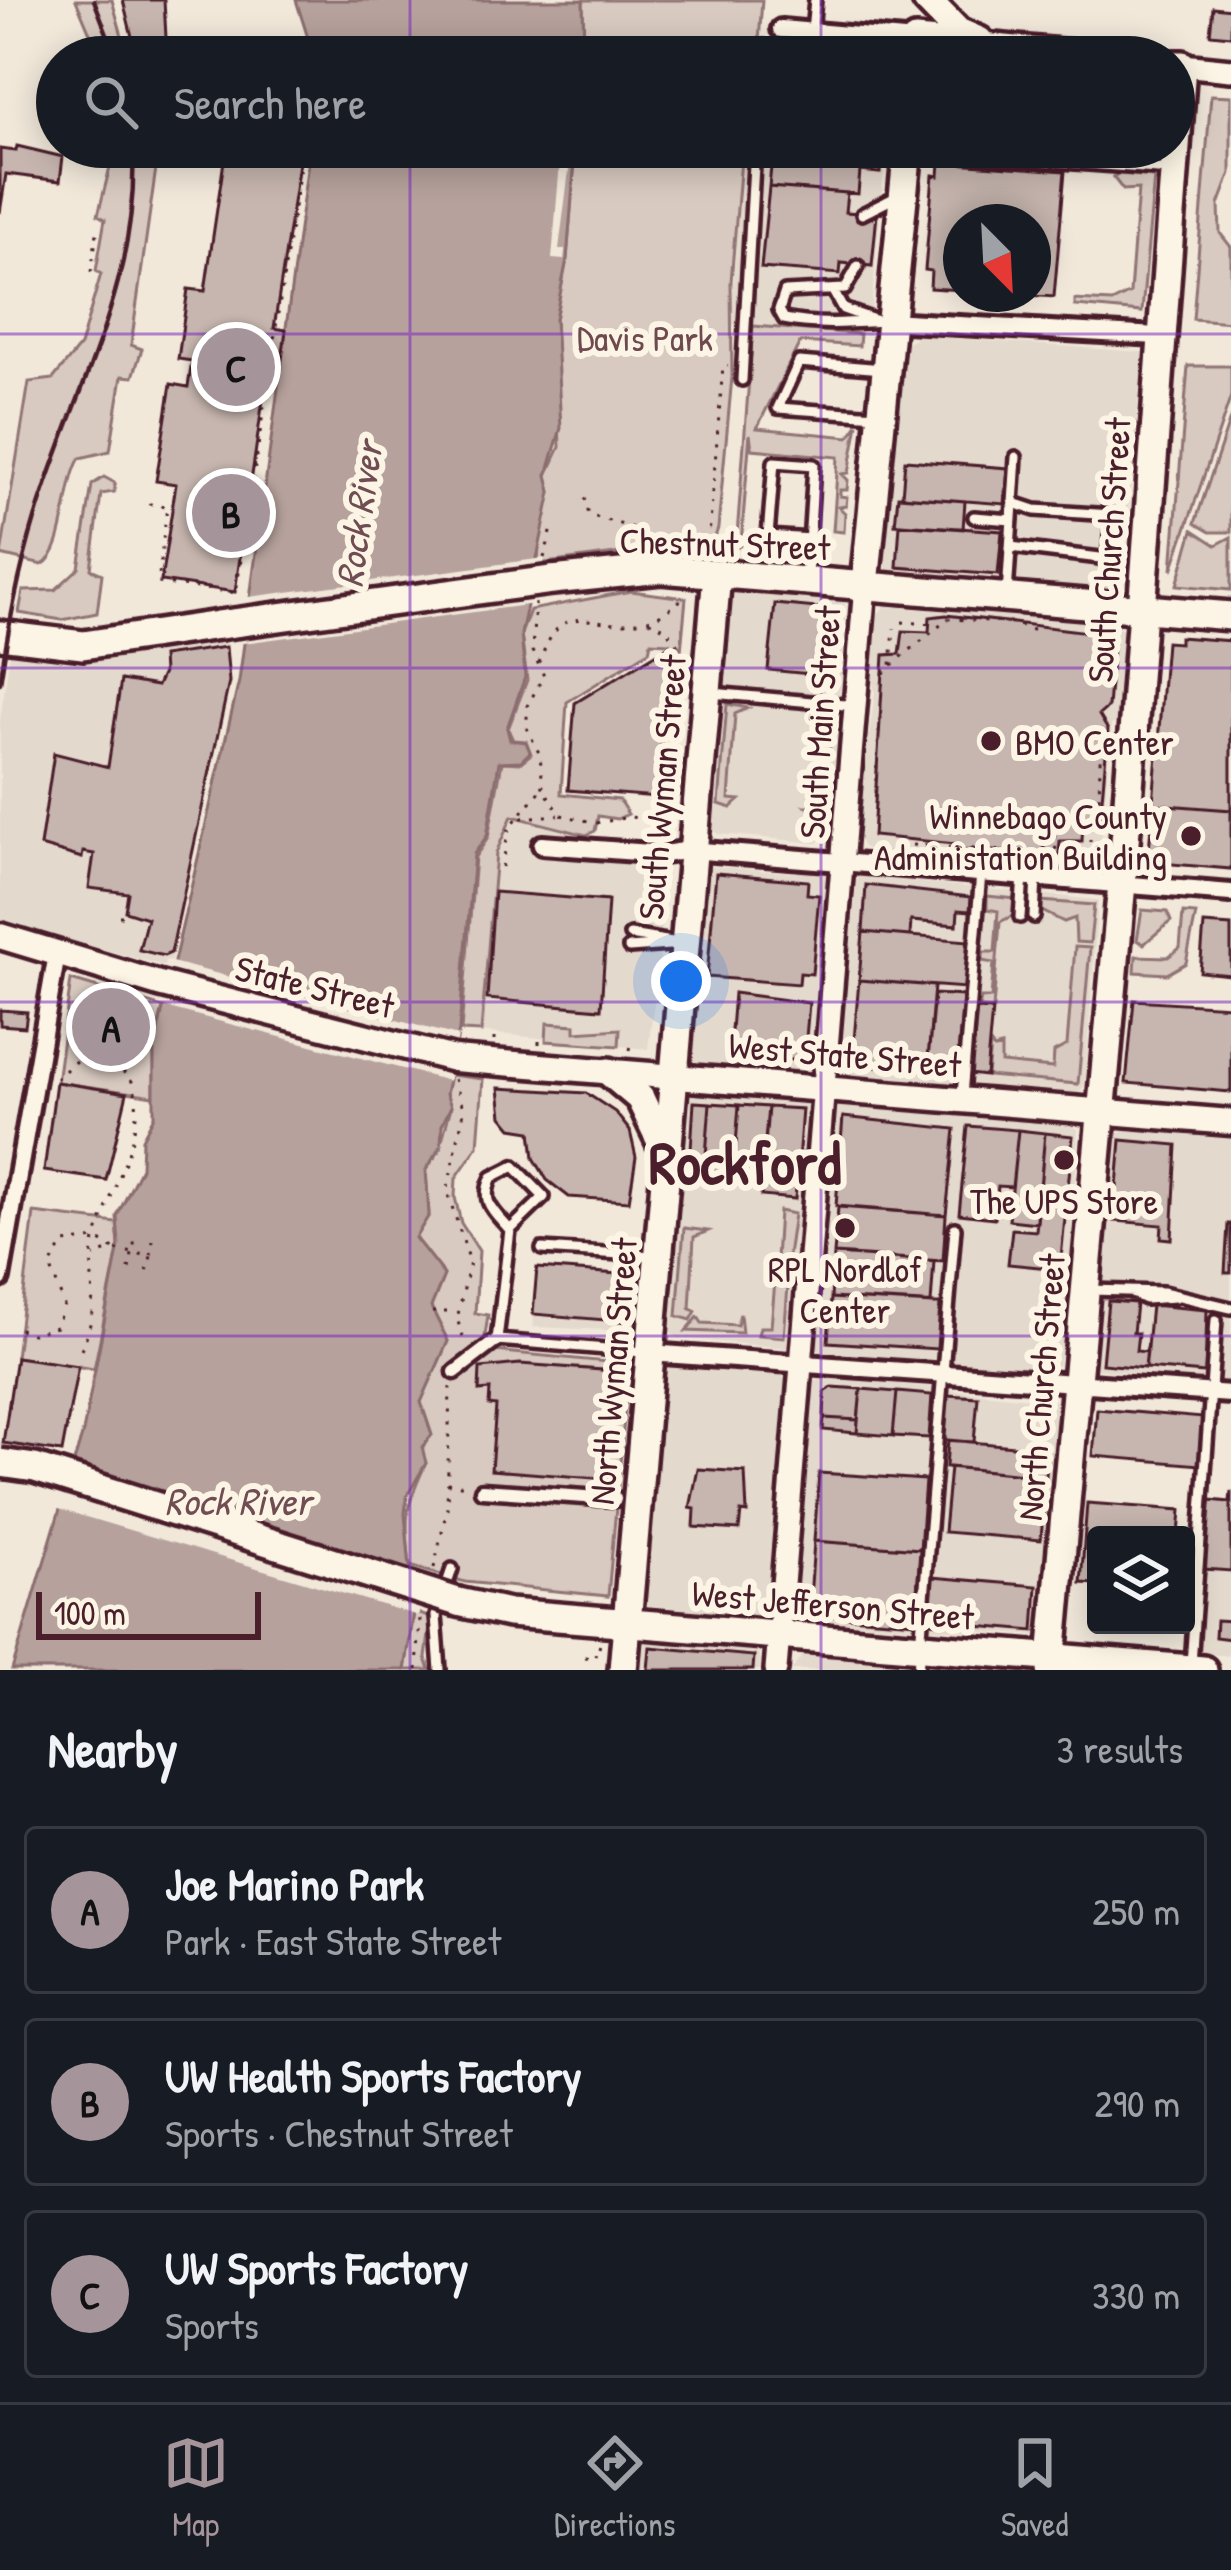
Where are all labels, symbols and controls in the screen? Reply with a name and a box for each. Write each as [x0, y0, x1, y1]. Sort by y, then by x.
search box [36, 36, 1195, 168]
icon: search [78, 69, 144, 135]
text: Search here [174, 72, 366, 133]
north arrow [943, 204, 1051, 312]
park label: Davis Park [577, 313, 713, 362]
pin: C [197, 322, 275, 412]
street label: South Church Street [1074, 415, 1142, 684]
water label: Rock River [322, 434, 395, 590]
pin: B [192, 468, 270, 558]
street label: Chestnut Street [619, 515, 832, 571]
street label: South Main Street [786, 603, 852, 840]
street label: South Wyman Street [625, 652, 697, 921]
place label: BMO Center [1015, 717, 1174, 766]
marker: BMO Center [978, 728, 1004, 754]
place label: Winnebago County Administation Building [874, 791, 1167, 881]
marker: Winnebago County Administation Building [1178, 823, 1204, 849]
street label: State Street [231, 943, 400, 1029]
your location [651, 951, 711, 1011]
pin: A [72, 982, 150, 1072]
street label: West State Street [727, 1019, 964, 1089]
district label: Rockford [649, 1121, 842, 1203]
marker: The UPS Store [1051, 1147, 1077, 1173]
place label: The UPS Store [970, 1176, 1158, 1225]
marker: RPL Nordlof Center [832, 1215, 858, 1241]
street label: North Wyman Street [576, 1235, 648, 1506]
place label: RPL Nordlof Center [768, 1244, 922, 1334]
street label: North Church Street [1004, 1251, 1076, 1522]
water label: Rock River [165, 1474, 315, 1527]
map controls [1087, 1526, 1195, 1634]
button: layers [1087, 1526, 1195, 1634]
street label: West Jefferson Street [690, 1567, 976, 1641]
scale bar [36, 1586, 261, 1639]
text: 100 m [54, 1591, 126, 1635]
text: Nearby [48, 1714, 178, 1783]
text: 3 results [1057, 1722, 1183, 1775]
text: Joe Marino Park [165, 1853, 424, 1914]
text: A [80, 1884, 100, 1937]
text: 250 m [1092, 1884, 1180, 1937]
text: Park · East State Street [165, 1914, 501, 1967]
text: UW Health Sports Factory [165, 2045, 582, 2106]
text: B [80, 2076, 100, 2129]
text: 290 m [1094, 2076, 1180, 2129]
text: Sports · Chestnut Street [165, 2106, 513, 2159]
text: UW Sports Factory [165, 2237, 468, 2298]
text: C [79, 2268, 101, 2321]
text: 330 m [1092, 2268, 1180, 2321]
text: Sports [165, 2298, 259, 2351]
tab: Map [163, 2430, 229, 2546]
tab: Directions [554, 2430, 676, 2546]
tab: Saved [1001, 2430, 1068, 2546]

